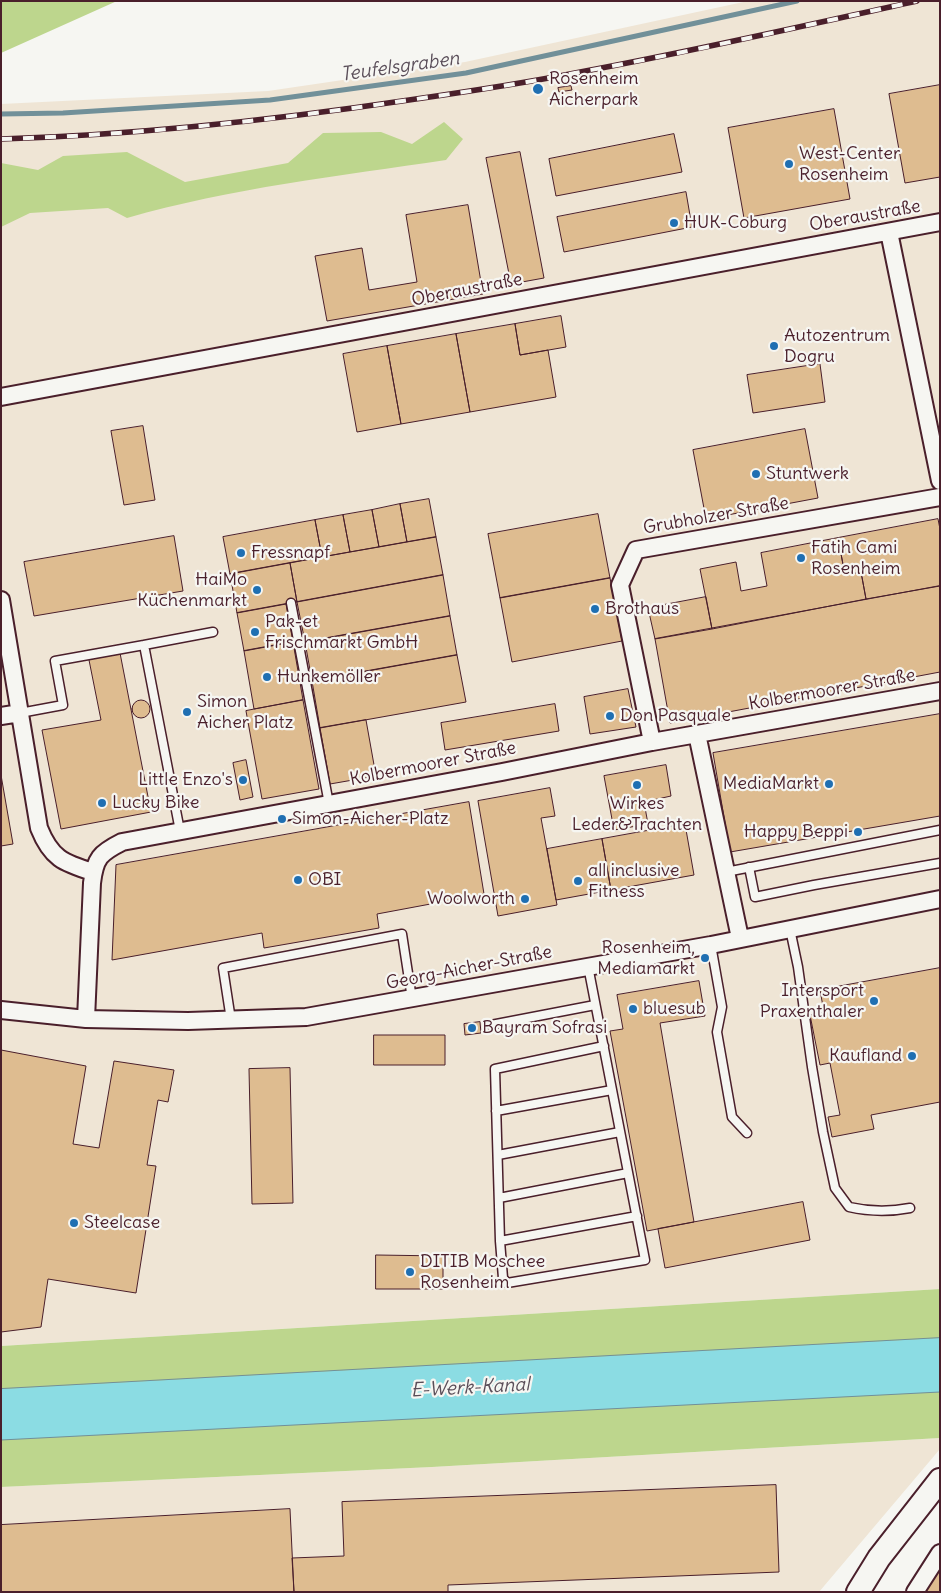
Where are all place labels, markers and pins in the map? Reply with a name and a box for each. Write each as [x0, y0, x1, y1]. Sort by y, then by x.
place label: Rosenheim Aicherpark [549, 68, 639, 110]
marker: Rosenheim Aicherpark [531, 82, 545, 96]
place label: West-Center Rosenheim [799, 143, 900, 186]
marker: West-Center Rosenheim [783, 158, 795, 170]
place label: HUK-Coburg [684, 212, 787, 234]
marker: HUK-Coburg [668, 217, 680, 229]
place label: Autozentrum Dogru [784, 325, 890, 368]
marker: Autozentrum Dogru [768, 340, 780, 352]
place label: Stuntwerk [766, 463, 849, 485]
marker: Stuntwerk [750, 468, 762, 480]
place label: Fatih Cami Rosenheim [811, 537, 901, 580]
place label: Fressnapf [251, 542, 330, 564]
marker: Fressnapf [235, 547, 247, 559]
marker: Fatih Cami Rosenheim [795, 552, 807, 564]
place label: HaiMo Küchenmarkt [137, 569, 247, 612]
marker: HaiMo Küchenmarkt [251, 584, 263, 596]
place label: Brothaus [605, 598, 679, 620]
marker: Brothaus [589, 603, 601, 615]
place label: Pak-et Frischmarkt GmbH [265, 611, 418, 654]
marker: Pak-et Frischmarkt GmbH [249, 626, 261, 638]
place label: Hunkemöller [277, 666, 381, 688]
marker: Hunkemöller [261, 671, 273, 683]
place label: Simon Aicher Platz [197, 691, 293, 734]
place label: Don Pasquale [620, 705, 731, 727]
marker: Simon Aicher Platz [181, 706, 193, 718]
marker: Don Pasquale [604, 710, 616, 722]
place label: Little Enzo's [138, 769, 233, 791]
place label: MediaMarkt [723, 773, 819, 795]
marker: Little Enzo's [237, 774, 249, 786]
marker: MediaMarkt [823, 778, 835, 790]
marker: Wirkes Leder&Trachten [631, 779, 643, 791]
place label: Lucky Bike [112, 792, 199, 814]
place label: Wirkes Leder&Trachten [572, 793, 702, 836]
marker: Lucky Bike [96, 797, 108, 809]
place label: Simon-Aicher-Platz [292, 808, 448, 830]
marker: Simon-Aicher-Platz [276, 813, 288, 825]
place label: Happy Beppi [744, 821, 848, 843]
marker: Happy Beppi [852, 826, 864, 838]
place label: all inclusive Fitness [588, 860, 679, 902]
place label: OBI [308, 869, 341, 891]
marker: OBI [292, 874, 304, 886]
marker: all inclusive Fitness [572, 875, 584, 887]
place label: Woolworth [427, 888, 515, 910]
marker: Woolworth [519, 893, 531, 905]
place label: Rosenheim, Mediamarkt [597, 937, 695, 980]
marker: Rosenheim, Mediamarkt [699, 952, 711, 964]
place label: Intersport Praxenthaler [760, 980, 864, 1022]
marker: Intersport Praxenthaler [868, 995, 880, 1007]
place label: bluesub [643, 998, 706, 1020]
marker: bluesub [627, 1003, 639, 1015]
place label: Bayram Sofrasi [482, 1017, 607, 1039]
marker: Bayram Sofrasi [466, 1022, 478, 1034]
place label: Kaufland [829, 1045, 902, 1067]
marker: Kaufland [906, 1050, 918, 1062]
place label: Steelcase [84, 1212, 160, 1234]
marker: Steelcase [68, 1217, 80, 1229]
place label: DITIB Moschee Rosenheim [420, 1251, 545, 1294]
marker: DITIB Moschee Rosenheim [404, 1266, 416, 1278]

